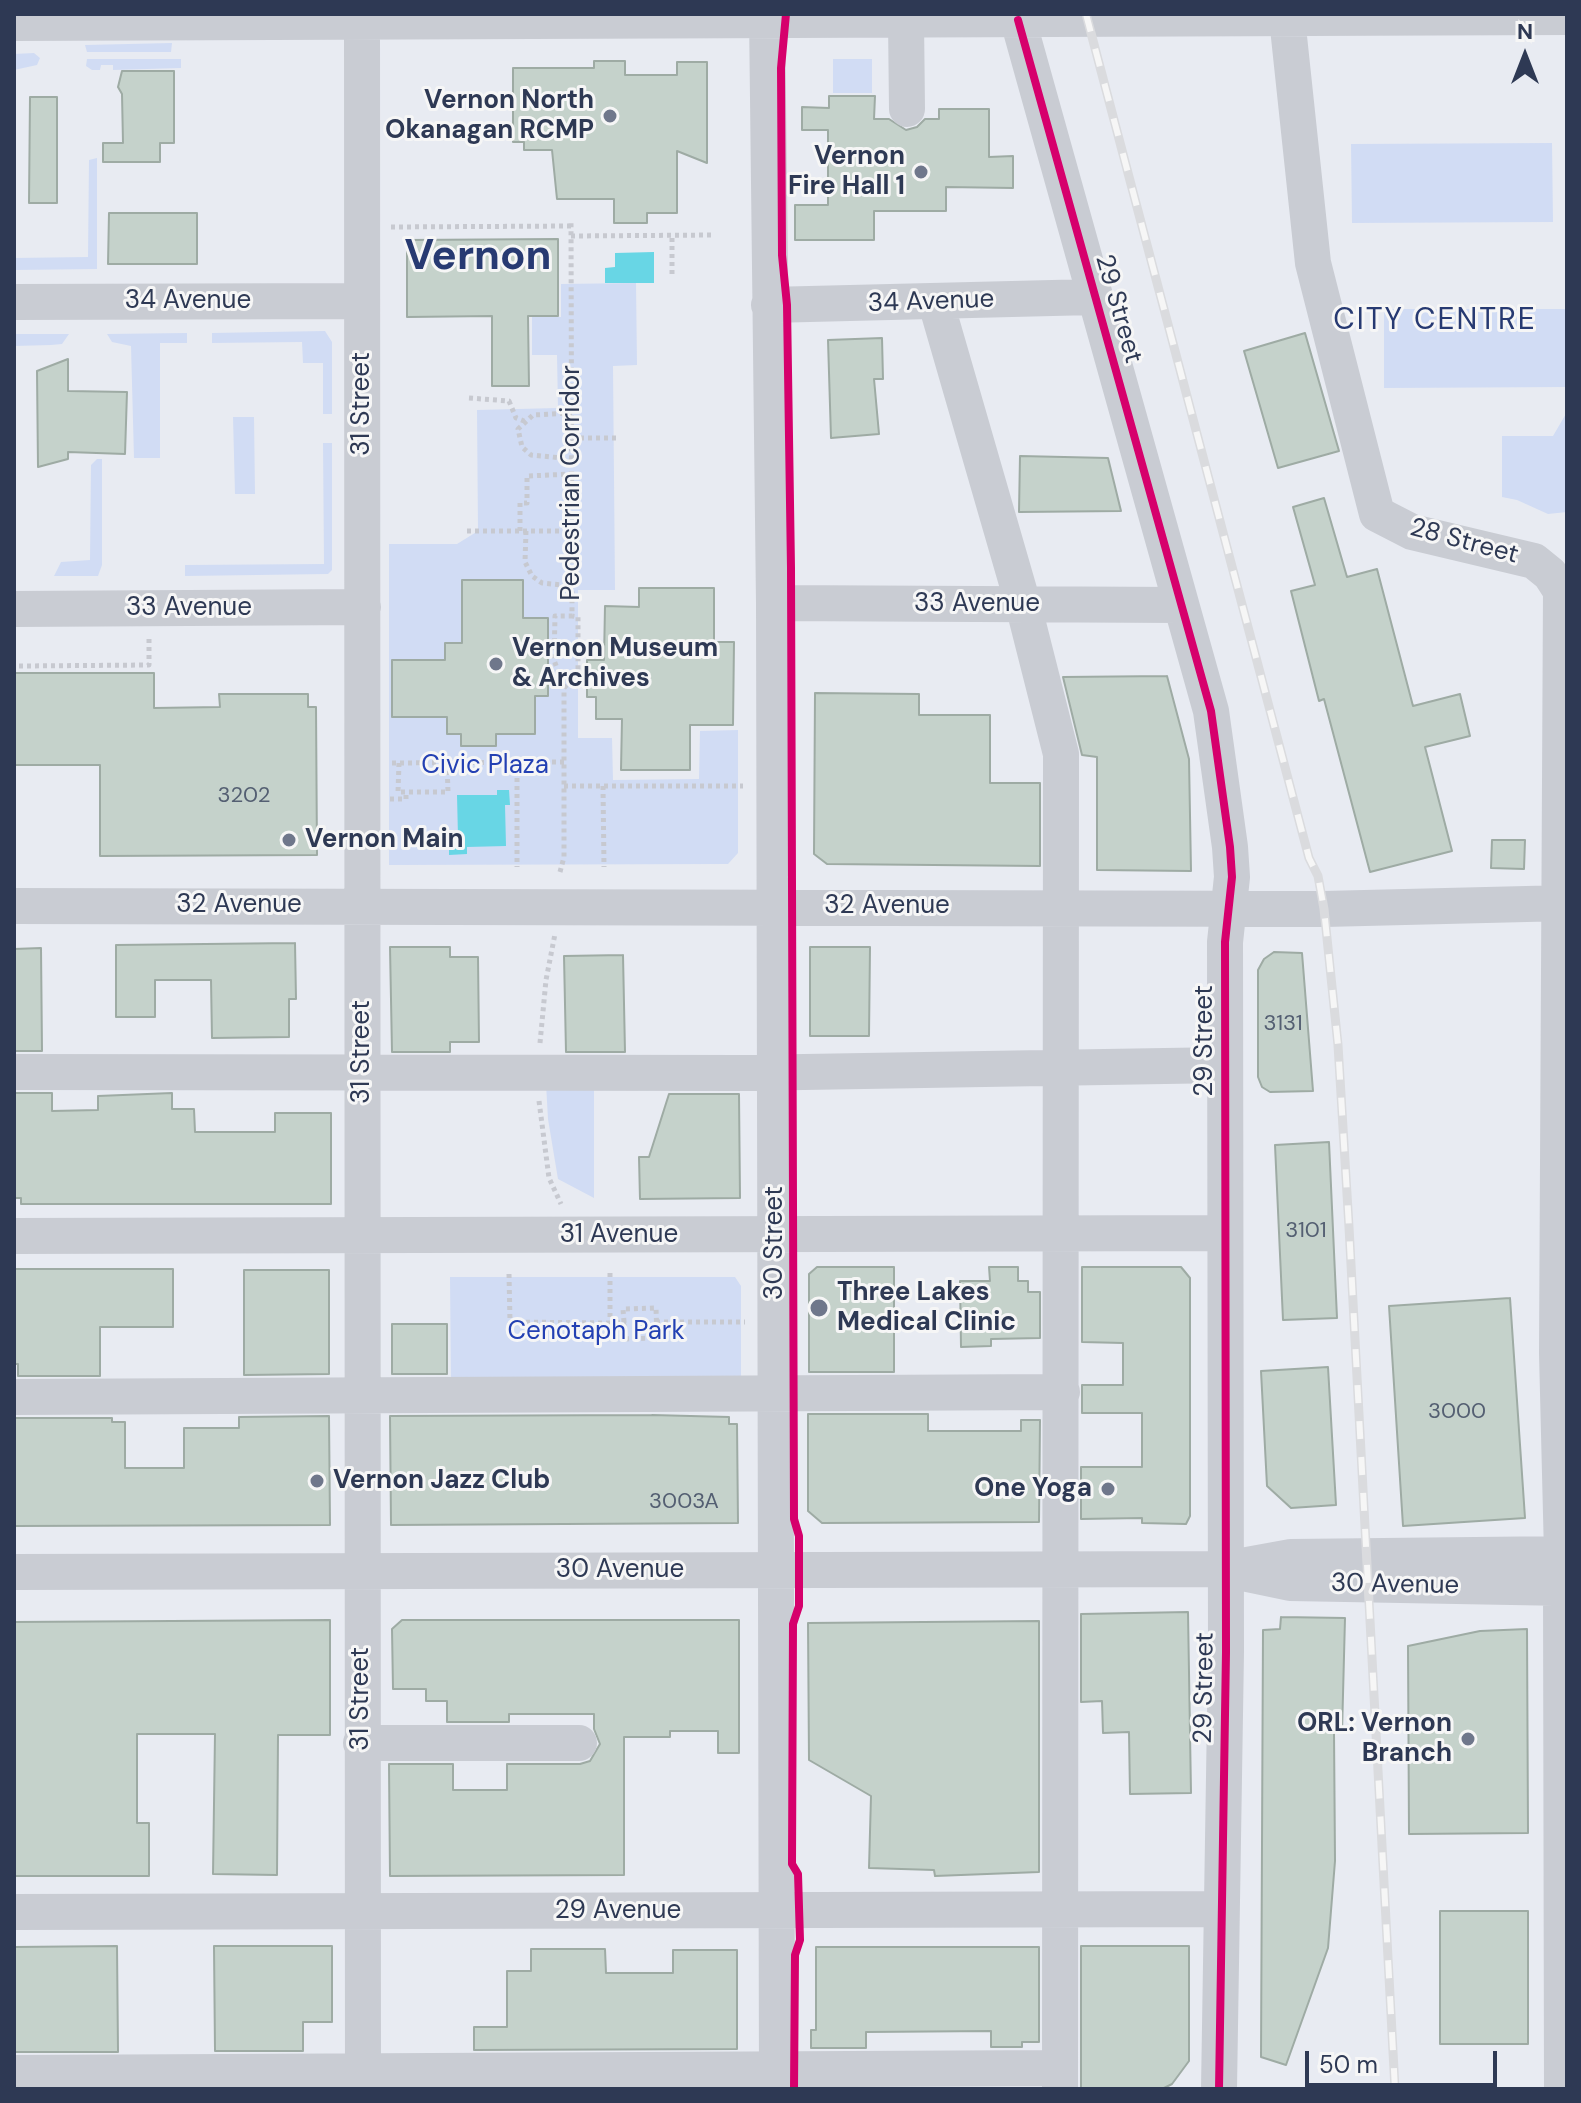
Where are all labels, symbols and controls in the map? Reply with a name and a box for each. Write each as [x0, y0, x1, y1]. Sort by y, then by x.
north arrow [1485, 16, 1565, 96]
text: N [1517, 17, 1533, 46]
place label: Vernon North Okanagan RCMP [385, 85, 594, 146]
marker: Vernon North Okanagan RCMP [601, 107, 619, 125]
place label: Vernon Fire Hall 1 [788, 141, 905, 202]
marker: Vernon Fire Hall 1 [912, 163, 930, 181]
district label: Vernon [404, 233, 552, 283]
street label: 29 Street [1088, 251, 1148, 367]
street label: 34 Avenue [867, 284, 995, 320]
street label: 34 Avenue [125, 285, 251, 317]
district label: CITY CENTRE [1333, 303, 1537, 339]
street label: 31 Street [346, 352, 378, 456]
street label: Pedestrian Corridor [556, 365, 588, 601]
street label: 28 Street [1406, 513, 1522, 571]
street label: 33 Avenue [914, 588, 1040, 620]
street label: 33 Avenue [126, 592, 252, 624]
place label: Vernon Museum & Archives [512, 633, 718, 694]
marker: Vernon Museum & Archives [487, 655, 505, 673]
park label: Civic Plaza [421, 750, 549, 782]
house number: 3202 [218, 783, 270, 809]
place label: Vernon Main [305, 824, 464, 856]
marker: Vernon Main [280, 831, 298, 849]
street label: 32 Avenue [176, 889, 302, 921]
street label: 32 Avenue [824, 890, 950, 922]
street label: 29 Street [1189, 985, 1221, 1097]
street label: 31 Street [346, 1000, 378, 1104]
house number: 3131 [1264, 1011, 1302, 1037]
street label: 30 Street [759, 1186, 791, 1300]
house number: 3101 [1285, 1218, 1327, 1244]
street label: 31 Avenue [560, 1219, 678, 1251]
place label: Three Lakes Medical Clinic [837, 1277, 1016, 1338]
marker: Three Lakes Medical Clinic [808, 1297, 830, 1319]
park label: Cenotaph Park [507, 1316, 685, 1348]
house number: 3000 [1428, 1399, 1486, 1425]
place label: Vernon Jazz Club [333, 1465, 550, 1497]
marker: Vernon Jazz Club [308, 1472, 326, 1490]
place label: One Yoga [974, 1473, 1092, 1505]
marker: One Yoga [1099, 1480, 1117, 1498]
house number: 3003A [649, 1489, 719, 1515]
street label: 30 Avenue [556, 1554, 684, 1586]
street label: 30 Avenue [1331, 1568, 1459, 1602]
street label: 29 Street [1188, 1632, 1222, 1744]
street label: 31 Street [345, 1647, 377, 1751]
place label: ORL: Vernon Branch [1297, 1708, 1452, 1770]
marker: ORL: Vernon Branch [1459, 1730, 1477, 1748]
street label: 29 Avenue [555, 1895, 681, 1927]
scale bar [1309, 2035, 1501, 2085]
text: 50 m [1319, 2049, 1378, 2080]

